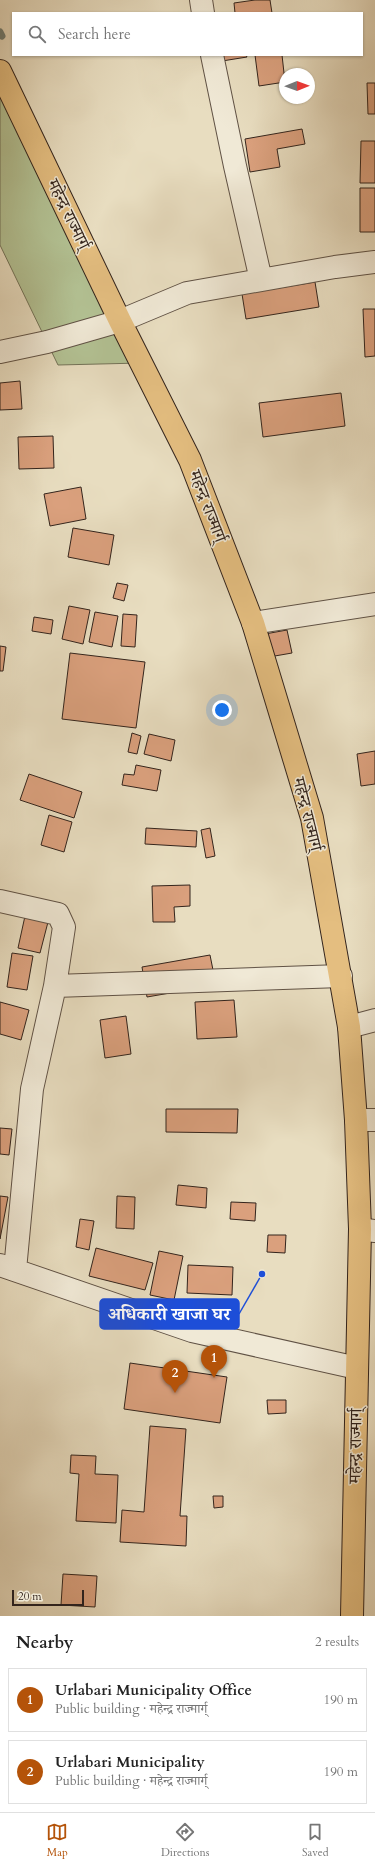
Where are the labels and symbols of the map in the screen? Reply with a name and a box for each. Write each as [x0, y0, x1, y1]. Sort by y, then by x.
north arrow [279, 68, 315, 104]
street label: महेन्द्र राज्मार्ग् [41, 174, 96, 255]
street label: महेन्द्र राज्मार्ग् [183, 466, 233, 548]
your location [212, 700, 232, 720]
street label: महेन्द्र राज्मार्ग् [287, 774, 328, 856]
callout: अधिकारी खाजा घर [100, 1299, 239, 1329]
text: अधिकारी खाजा घर [108, 1302, 232, 1327]
pin: 1 [201, 1345, 227, 1378]
pin: 2 [162, 1360, 188, 1393]
street label: महेन्द्र राज्मार्ग् [343, 1406, 368, 1485]
scale bar [12, 1588, 84, 1607]

